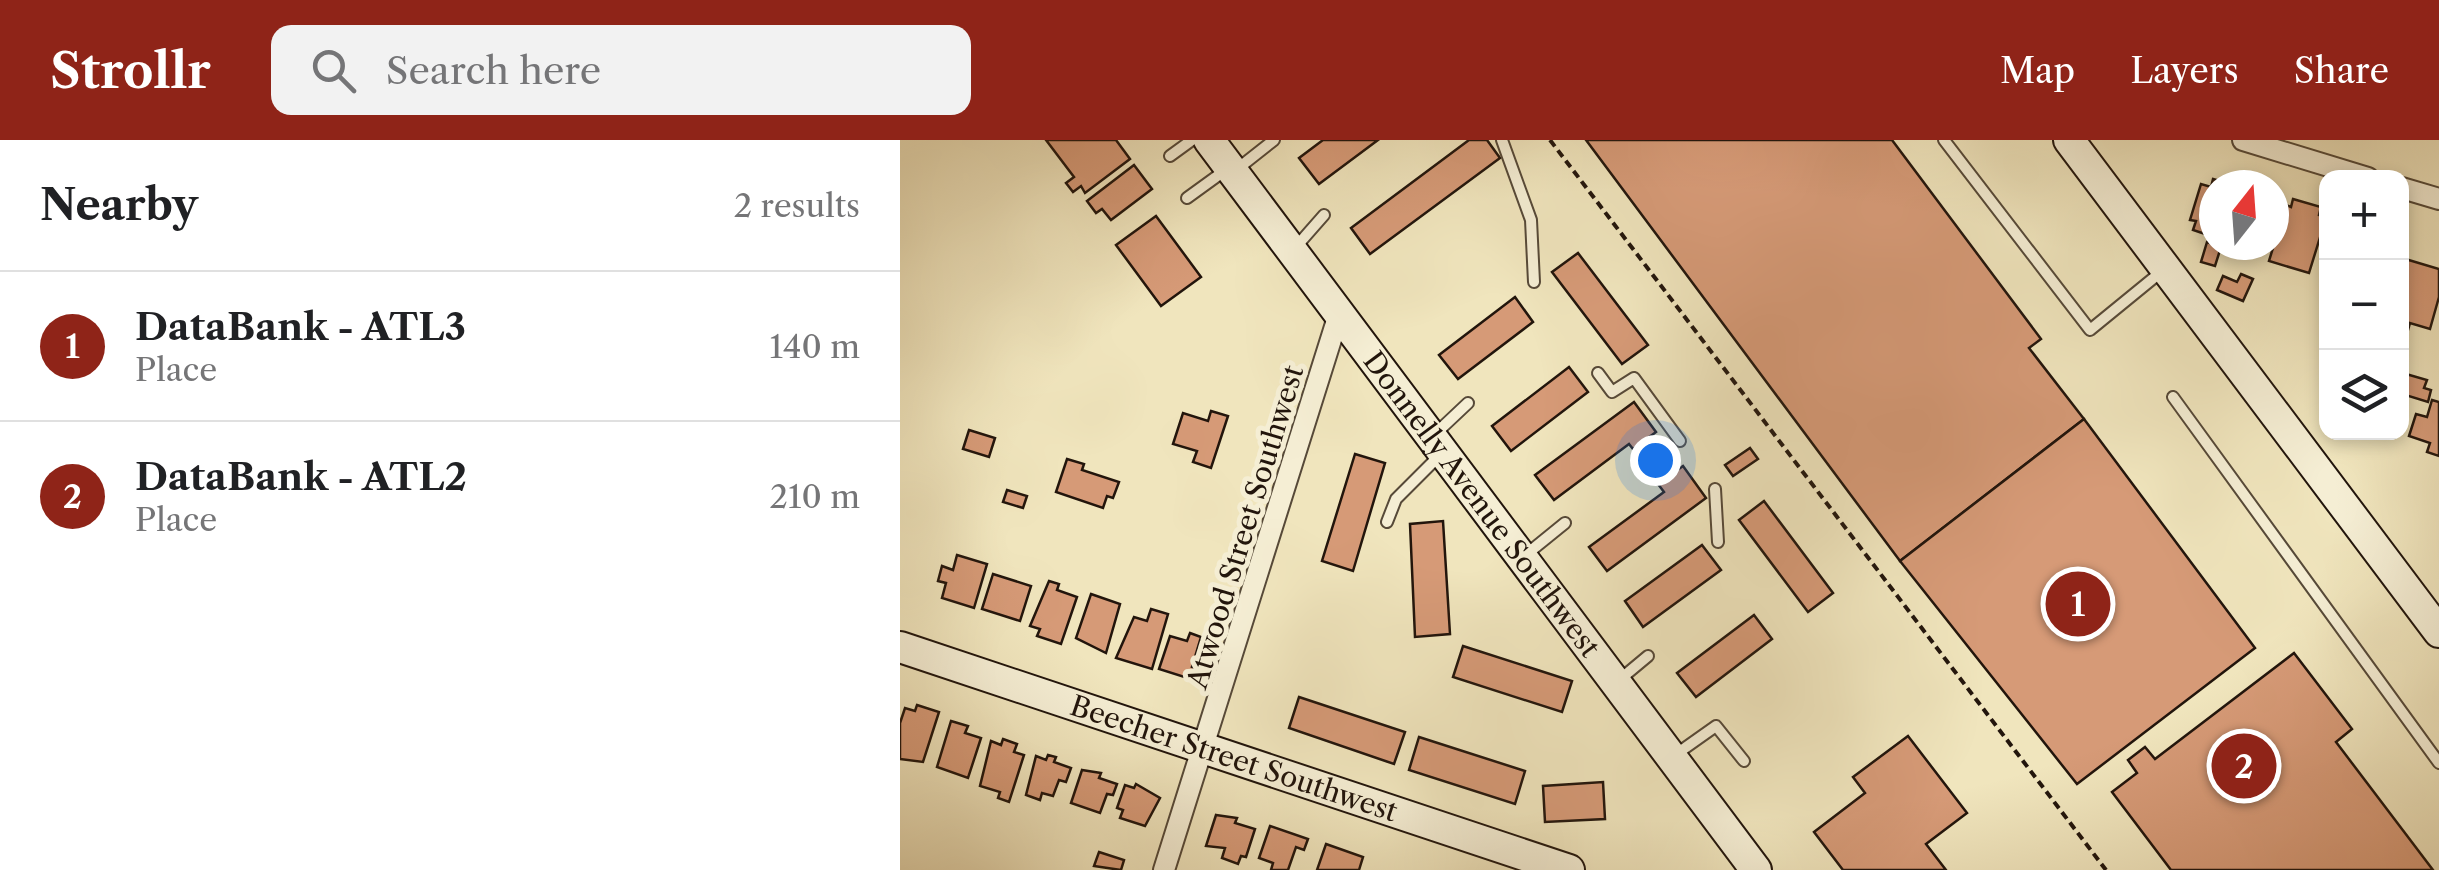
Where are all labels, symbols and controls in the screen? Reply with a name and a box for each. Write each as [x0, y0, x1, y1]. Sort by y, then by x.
search box [271, 25, 971, 115]
text: Strollr [50, 41, 211, 100]
icon: search [306, 43, 361, 98]
text: Search here [386, 47, 601, 94]
text: Map [2000, 49, 2075, 92]
text: Layers [2130, 49, 2239, 92]
text: Share [2294, 49, 2389, 92]
north arrow [2199, 170, 2289, 260]
map controls [2319, 170, 2409, 440]
button: + [2319, 170, 2409, 260]
text: Nearby [40, 179, 198, 231]
text: 2 results [734, 186, 860, 225]
button: − [2319, 260, 2409, 350]
text: DataBank - ATL3 [135, 303, 466, 350]
text: 1 [65, 327, 80, 366]
text: 140 m [769, 327, 860, 366]
street label: Donnelly Avenue Southwest [1356, 345, 1607, 664]
text: Place [135, 350, 217, 389]
button: layers [2319, 350, 2409, 440]
street label: Atwood Street Southwest [1179, 361, 1310, 694]
your location [1630, 435, 1681, 486]
text: DataBank - ATL2 [135, 453, 467, 500]
text: 2 [63, 477, 82, 516]
text: 210 m [770, 477, 860, 516]
text: Place [135, 500, 217, 539]
pin: 1 [2046, 566, 2110, 642]
street label: Beecher Street Southwest [1066, 688, 1402, 829]
pin: 2 [2212, 728, 2276, 804]

